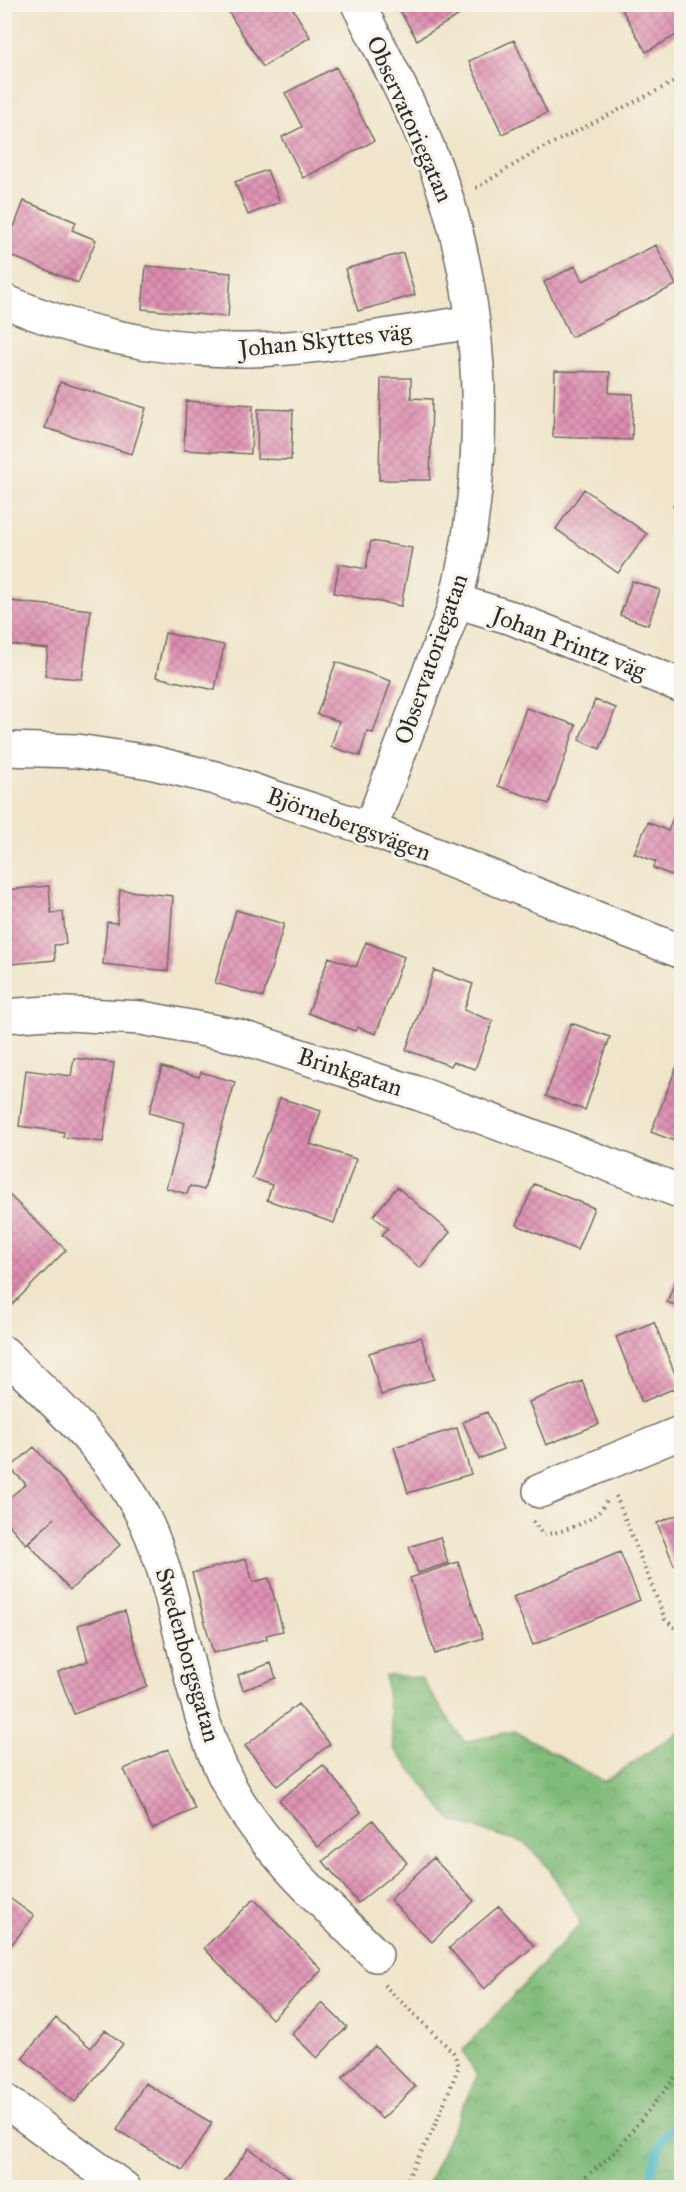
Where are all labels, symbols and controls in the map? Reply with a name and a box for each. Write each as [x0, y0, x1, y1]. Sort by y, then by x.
street label: Observatoriegatan [360, 31, 460, 207]
street label: Johan Skyttes väg [234, 316, 413, 364]
street label: Observatoriegatan [388, 570, 474, 748]
street label: Johan Printz väg [485, 599, 651, 686]
street label: Björnebergsvägen [263, 780, 435, 868]
street label: Brinkgatan [294, 1041, 406, 1103]
street label: Swedenborgsgatan [149, 1564, 227, 1746]

